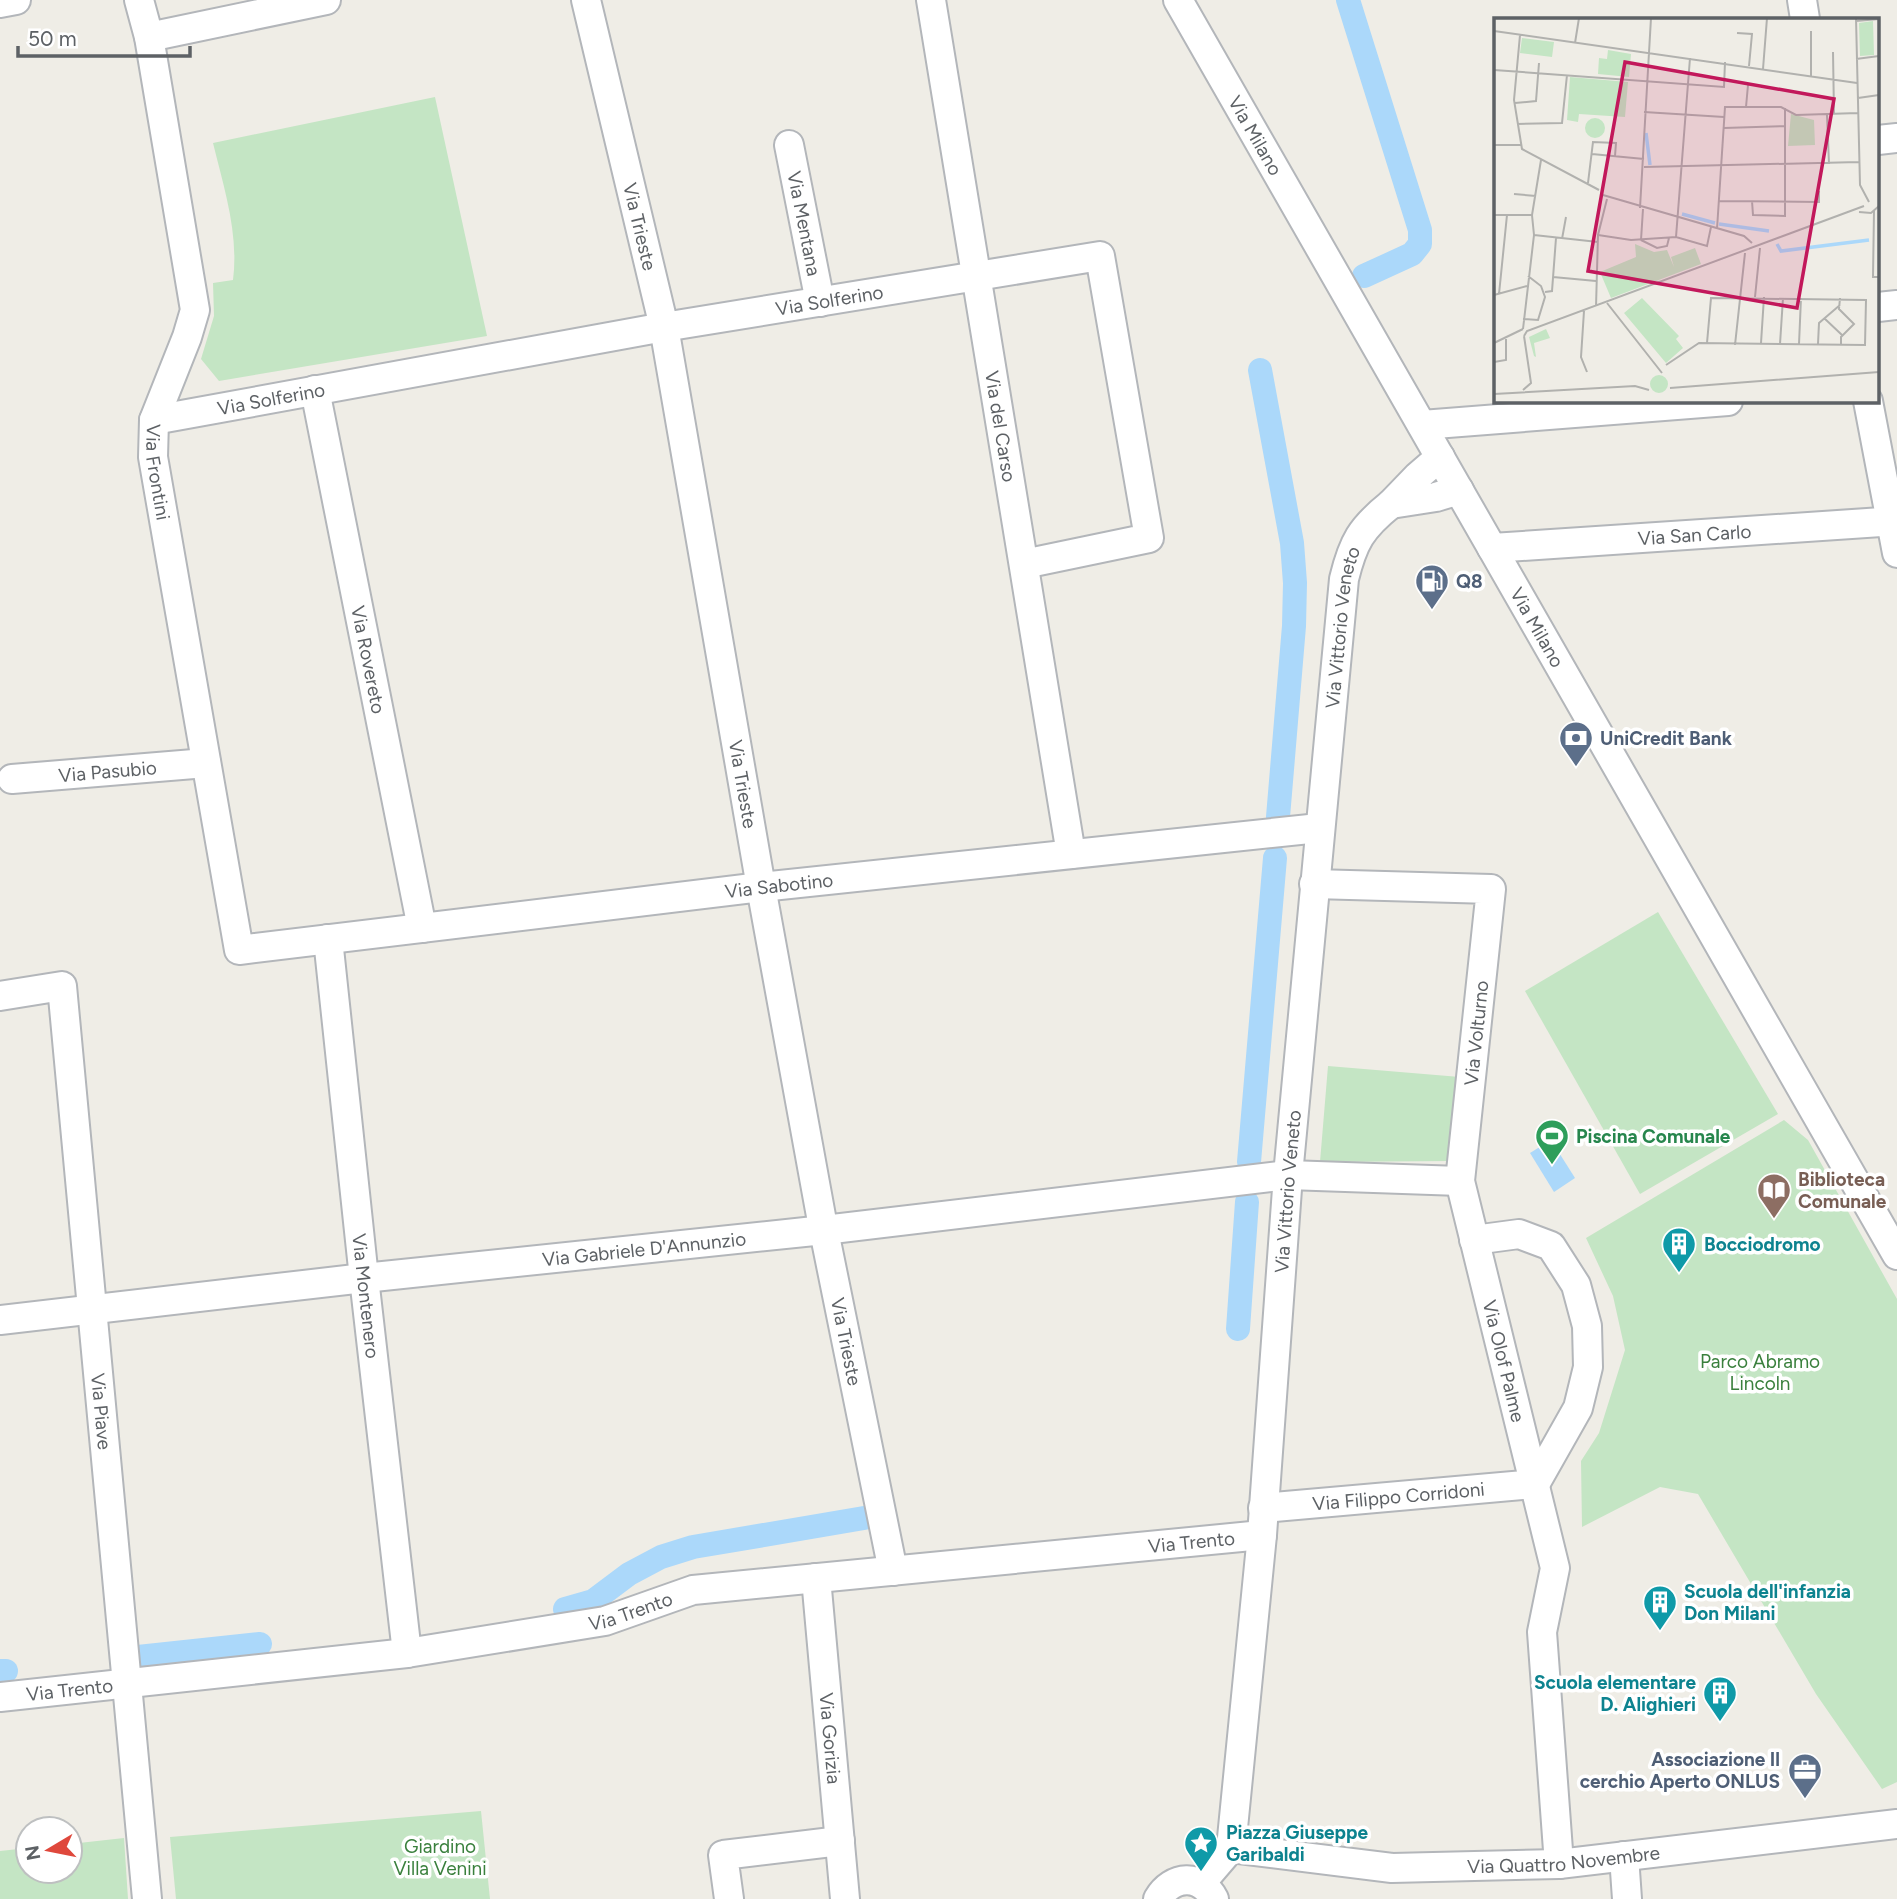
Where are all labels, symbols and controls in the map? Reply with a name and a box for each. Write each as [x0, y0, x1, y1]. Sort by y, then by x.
scale bar [18, 14, 189, 58]
inset map [1494, 18, 1880, 402]
text: 50 m [28, 26, 77, 51]
street label: Via Milano [1223, 92, 1287, 180]
street label: Via Mentana [782, 169, 826, 278]
street label: Via Trieste [618, 181, 661, 273]
street label: Via Solferino [774, 280, 885, 321]
street label: Via del Carso [980, 369, 1021, 484]
street label: Via Solferino [216, 378, 327, 420]
street label: Via Frontini [141, 424, 175, 522]
street label: Via San Carlo [1637, 520, 1752, 550]
street label: Via Vittorio Veneto [1321, 543, 1365, 709]
fuel station icon: Q8 [1413, 562, 1451, 611]
place label: Q8 [1456, 570, 1483, 593]
street label: Via Milano [1505, 584, 1569, 671]
street label: Via Rovereto [346, 604, 390, 716]
bank icon: UniCredit Bank [1557, 719, 1595, 768]
place label: UniCredit Bank [1600, 727, 1733, 750]
street label: Via Trieste [724, 738, 762, 830]
street label: Via Pasubio [58, 756, 158, 787]
street label: Via Sabotino [724, 868, 834, 903]
street label: Via Volturno [1460, 979, 1493, 1087]
street label: Via Vittorio Veneto [1270, 1109, 1306, 1274]
sports icon: Piscina Comunale [1533, 1117, 1571, 1166]
place label: Piscina Comunale [1576, 1125, 1731, 1148]
place label: Biblioteca Comunale [1798, 1168, 1887, 1213]
library icon: Biblioteca Comunale [1755, 1171, 1793, 1220]
building icon: Bocciodromo [1660, 1225, 1698, 1274]
street label: Via Gabriele D'Annunzio [541, 1227, 747, 1271]
street label: Via Montenero [347, 1232, 384, 1360]
place label: Bocciodromo [1704, 1233, 1821, 1256]
street label: Via Trieste [826, 1296, 866, 1388]
street label: Via Olof Palme [1478, 1298, 1530, 1424]
park label: Parco Abramo Lincoln [1700, 1350, 1820, 1395]
street label: Via Piave [86, 1372, 116, 1451]
street label: Via Filippo Corridoni [1311, 1477, 1486, 1516]
street label: Via Trento [1147, 1527, 1236, 1558]
place label: Scuola dell'infanzia Don Milani [1684, 1580, 1851, 1625]
building icon: Scuola dell'infanzia Don Milani [1641, 1583, 1679, 1632]
street label: Via Trento [587, 1587, 676, 1635]
place label: Scuola elementare D. Alighieri [1534, 1671, 1696, 1716]
street label: Via Trento [25, 1674, 114, 1706]
building icon: Scuola elementare D. Alighieri [1701, 1674, 1739, 1723]
street label: Via Gorizia [814, 1692, 846, 1785]
place label: Associazione Il cerchio Aperto ONLUS [1580, 1748, 1780, 1793]
office icon: Associazione Il cerchio Aperto ONLUS [1786, 1751, 1824, 1800]
north arrow [14, 1815, 84, 1885]
place label: Piazza Giuseppe Garibaldi [1226, 1821, 1368, 1866]
place icon: Piazza Giuseppe Garibaldi [1182, 1824, 1220, 1873]
park label: Giardino Villa Venini [393, 1835, 487, 1880]
street label: Via Quattro Novembre [1467, 1841, 1661, 1878]
text: N [20, 1844, 45, 1862]

